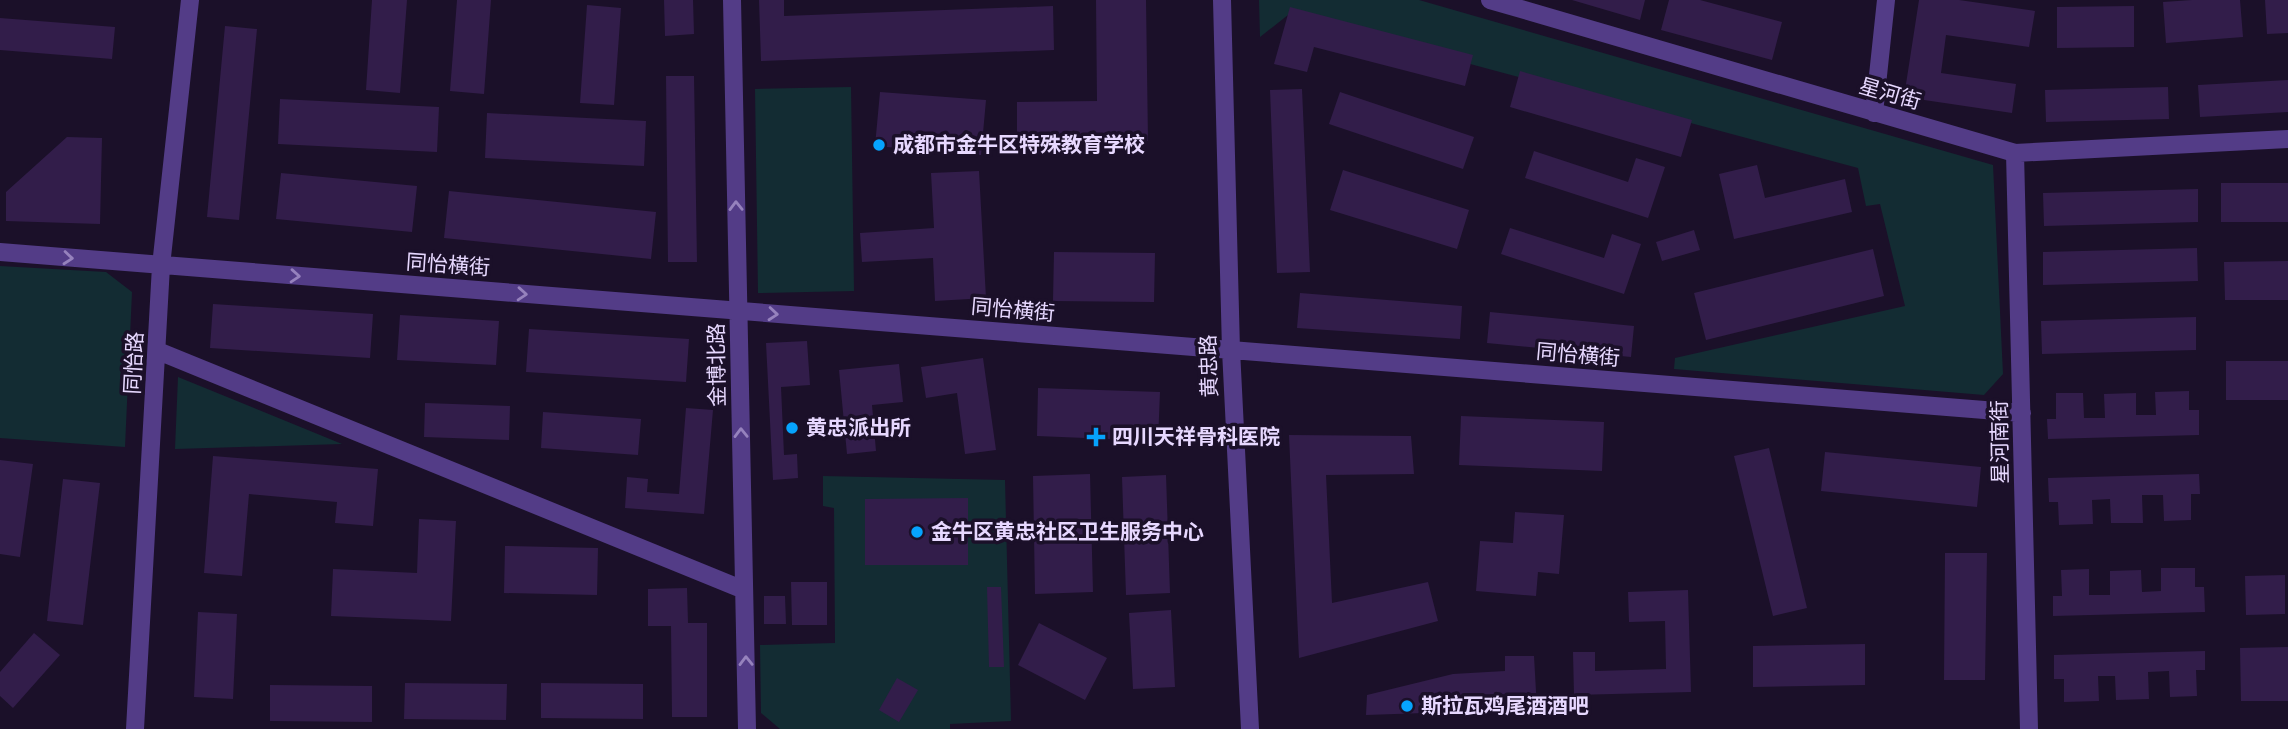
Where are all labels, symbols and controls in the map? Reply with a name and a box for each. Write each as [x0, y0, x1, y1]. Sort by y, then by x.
street label: 星河街 [1856, 74, 1924, 114]
place label: 成都市金牛区特殊教育学校 [893, 133, 1145, 157]
marker: 成都市金牛区特殊教育学校 [871, 137, 887, 153]
one-way arrow [728, 200, 744, 211]
one-way arrow [63, 250, 74, 265]
street label: 同怡横街 [405, 250, 491, 280]
one-way arrow [290, 268, 301, 283]
one-way arrow [516, 286, 527, 301]
street label: 同怡横街 [970, 294, 1056, 326]
one-way arrow [768, 306, 779, 321]
street label: 金博北路 [704, 323, 730, 407]
street label: 同怡路 [120, 331, 148, 395]
street label: 黄忠路 [1196, 334, 1222, 398]
street label: 同怡横街 [1535, 339, 1621, 371]
street label: 星河南街 [1987, 400, 2013, 484]
place label: 黄忠派出所 [806, 416, 911, 440]
marker: 黄忠派出所 [784, 420, 800, 436]
place label: 四川天祥骨科医院 [1112, 425, 1280, 449]
marker: 四川天祥骨科医院 [1086, 427, 1106, 447]
one-way arrow [733, 428, 749, 438]
place label: 金牛区黄忠社区卫生服务中心 [931, 520, 1204, 544]
marker: 金牛区黄忠社区卫生服务中心 [909, 524, 925, 540]
one-way arrow [738, 655, 753, 666]
place label: 斯拉瓦鸡尾酒酒吧 [1421, 694, 1589, 718]
marker: 斯拉瓦鸡尾酒酒吧 [1399, 698, 1415, 714]

